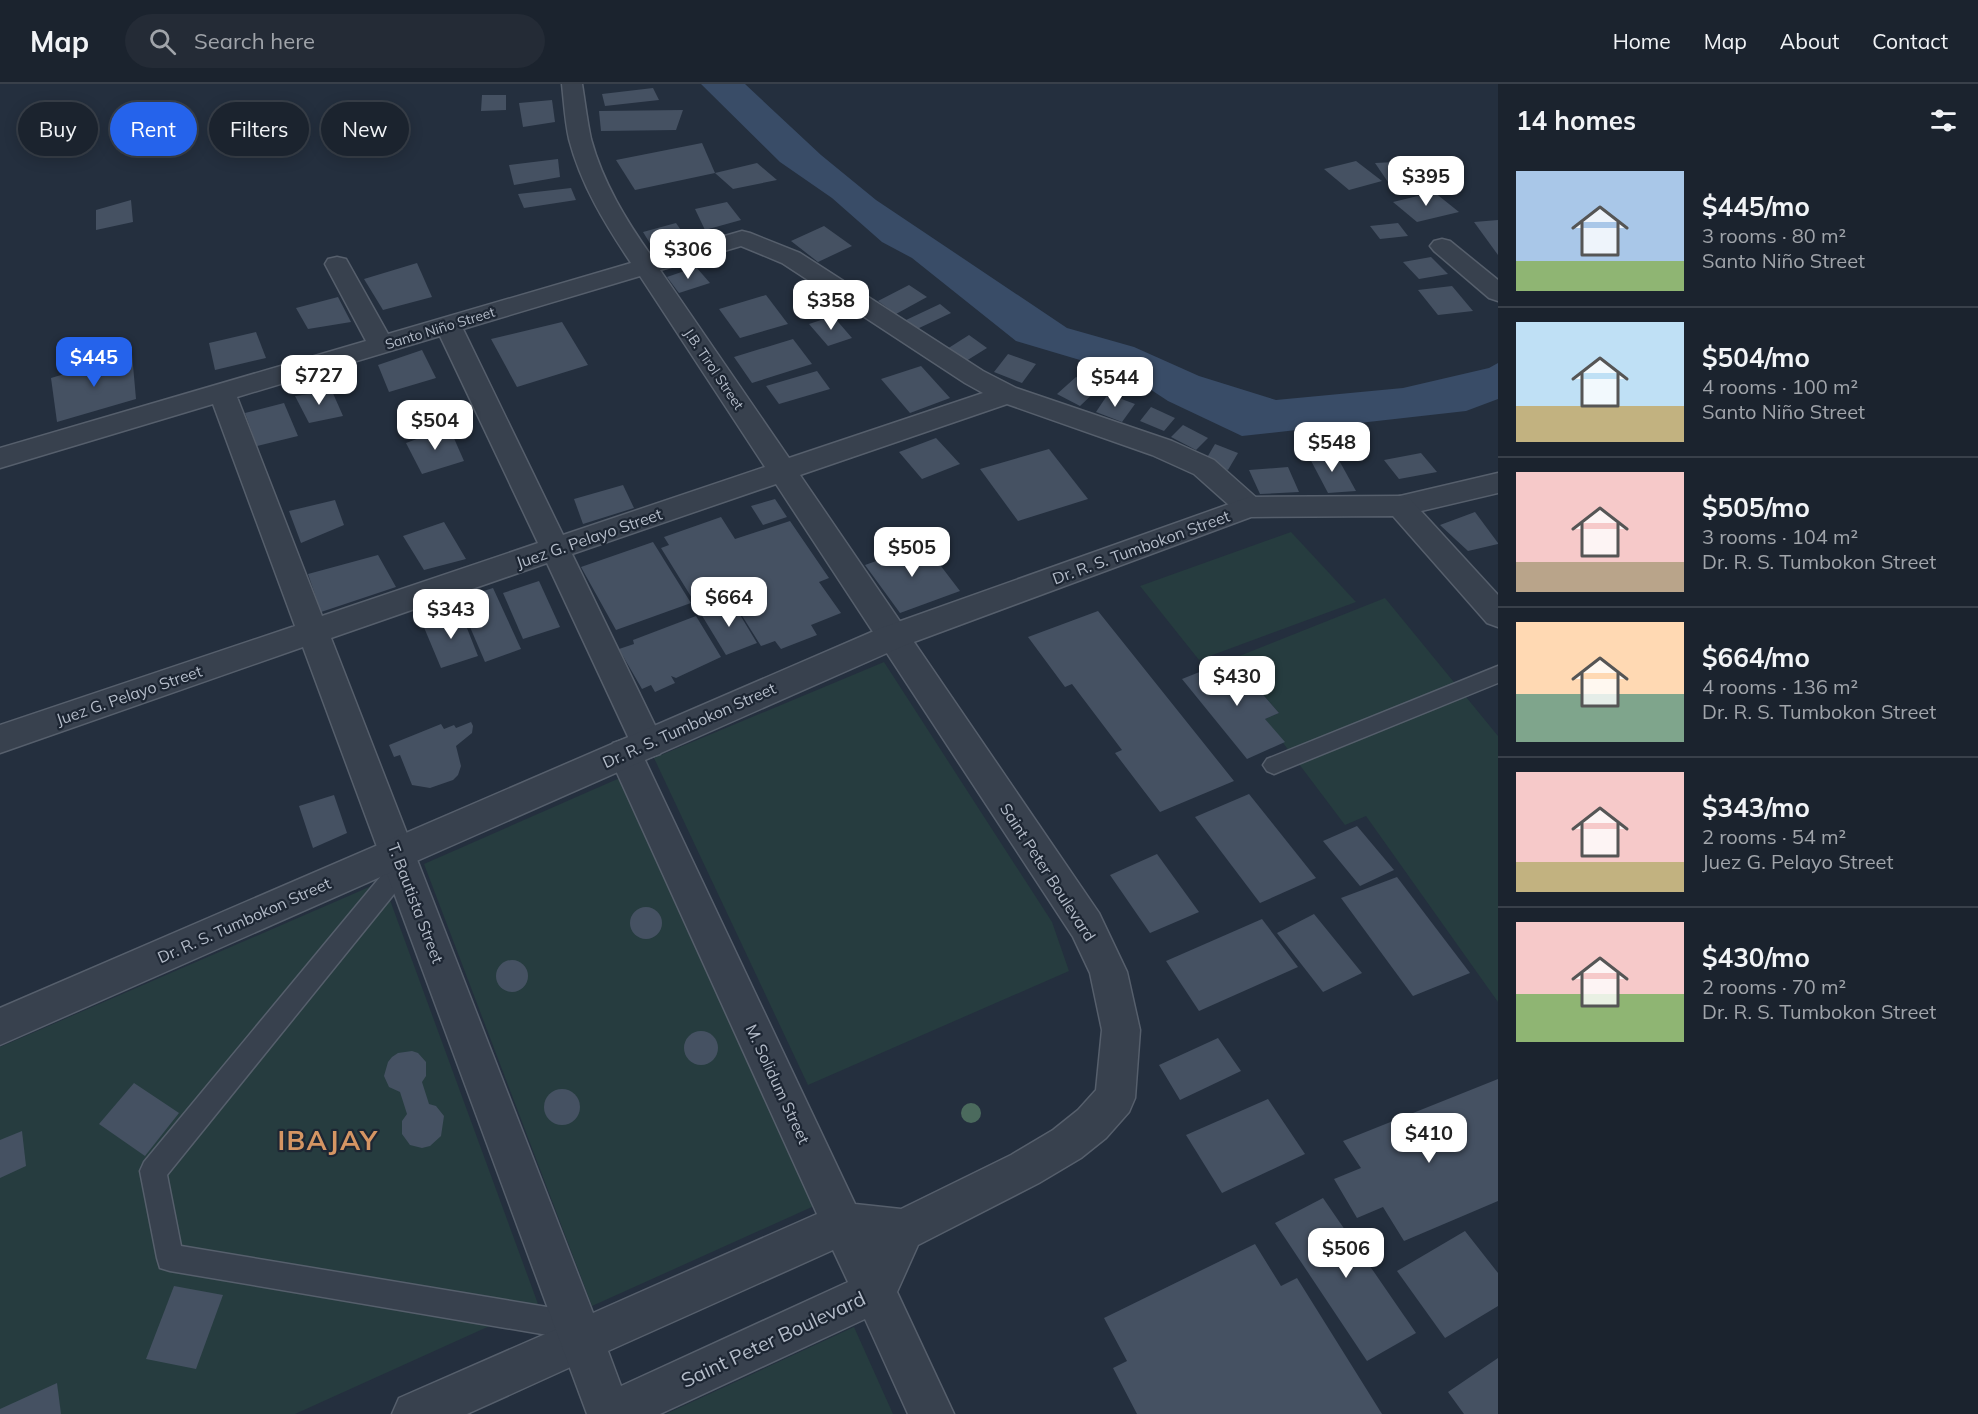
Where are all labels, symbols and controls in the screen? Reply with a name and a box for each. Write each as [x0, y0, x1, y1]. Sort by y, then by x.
search box [125, 14, 545, 68]
text: Map [30, 24, 89, 59]
icon: search [146, 25, 179, 58]
text: Search here [194, 27, 315, 55]
text: Home [1613, 28, 1671, 54]
text: Map [1704, 28, 1747, 54]
text: About [1780, 28, 1839, 54]
text: Contact [1872, 28, 1948, 54]
chip: Buy [18, 102, 98, 156]
chip: Rent [110, 102, 197, 156]
chip: Filters [209, 102, 309, 156]
chip: New [321, 102, 409, 156]
text: 14 homes [1516, 104, 1636, 137]
icon: filters [1927, 104, 1960, 137]
pin: $395 [1390, 156, 1462, 207]
text: $395 [1402, 163, 1450, 188]
text: $445/mo [1702, 190, 1810, 223]
icon: home [1564, 195, 1636, 267]
text: 3 rooms · 80 m² [1702, 223, 1846, 248]
pin: $306 [652, 229, 724, 280]
text: $306 [664, 236, 712, 261]
text: Santo Niño Street [1702, 248, 1865, 273]
pin: $358 [795, 280, 867, 331]
text: $358 [807, 287, 855, 312]
street label: Santo Niño Street [383, 303, 497, 353]
street label: J.B. Tirol Street [680, 325, 748, 413]
pin: $445 [58, 337, 130, 388]
text: $504/mo [1702, 341, 1810, 374]
text: $445 [70, 344, 118, 369]
icon: home [1564, 346, 1636, 418]
pin: $727 [283, 355, 355, 406]
pin: $544 [1079, 357, 1151, 408]
text: $727 [295, 362, 343, 387]
text: $544 [1091, 364, 1139, 389]
text: 4 rooms · 100 m² [1702, 374, 1858, 399]
text: Santo Niño Street [1702, 399, 1865, 424]
pin: $504 [399, 400, 471, 451]
text: $504 [411, 407, 459, 432]
pin: $548 [1296, 422, 1368, 473]
text: $548 [1308, 429, 1356, 454]
text: $505/mo [1702, 491, 1810, 524]
icon: home [1564, 496, 1636, 568]
street label: Juez G. Pelayo Street [513, 503, 665, 572]
street label: Dr. R. S. Tumbokon Street [1050, 505, 1233, 588]
text: 3 rooms · 104 m² [1702, 524, 1858, 549]
pin: $505 [876, 527, 948, 578]
text: $505 [888, 534, 936, 559]
text: Dr. R. S. Tumbokon Street [1702, 549, 1936, 574]
pin: $664 [693, 577, 765, 628]
text: $664 [705, 584, 753, 609]
pin: $343 [415, 589, 487, 640]
text: $343 [427, 596, 475, 621]
text: $664/mo [1702, 641, 1810, 674]
icon: home [1564, 646, 1636, 718]
pin: $430 [1201, 656, 1273, 707]
street label: Juez G. Pelayo Street [53, 660, 205, 729]
text: $430 [1213, 663, 1261, 688]
text: 4 rooms · 136 m² [1702, 674, 1858, 699]
street label: Dr. R. S. Tumbokon Street [599, 678, 779, 772]
text: Dr. R. S. Tumbokon Street [1702, 699, 1936, 724]
text: $343/mo [1702, 791, 1810, 824]
icon: home [1564, 796, 1636, 868]
street label: Saint Peter Boulevard [996, 799, 1100, 945]
text: 2 rooms · 54 m² [1702, 824, 1846, 849]
street label: T. Bautista Street [384, 840, 448, 966]
text: Juez G. Pelayo Street [1702, 849, 1894, 874]
street label: Dr. R. S. Tumbokon Street [154, 873, 334, 967]
text: $430/mo [1702, 941, 1810, 974]
icon: home [1564, 946, 1636, 1018]
text: 2 rooms · 70 m² [1702, 974, 1846, 999]
text: Dr. R. S. Tumbokon Street [1702, 999, 1936, 1024]
street label: M. Solidum Street [742, 1021, 815, 1147]
pin: $410 [1393, 1113, 1465, 1164]
text: $410 [1405, 1120, 1453, 1145]
district label: IBAJAY [277, 1123, 379, 1157]
pin: $506 [1310, 1228, 1382, 1279]
text: $506 [1322, 1235, 1370, 1260]
street label: Saint Peter Boulevard [677, 1285, 869, 1393]

